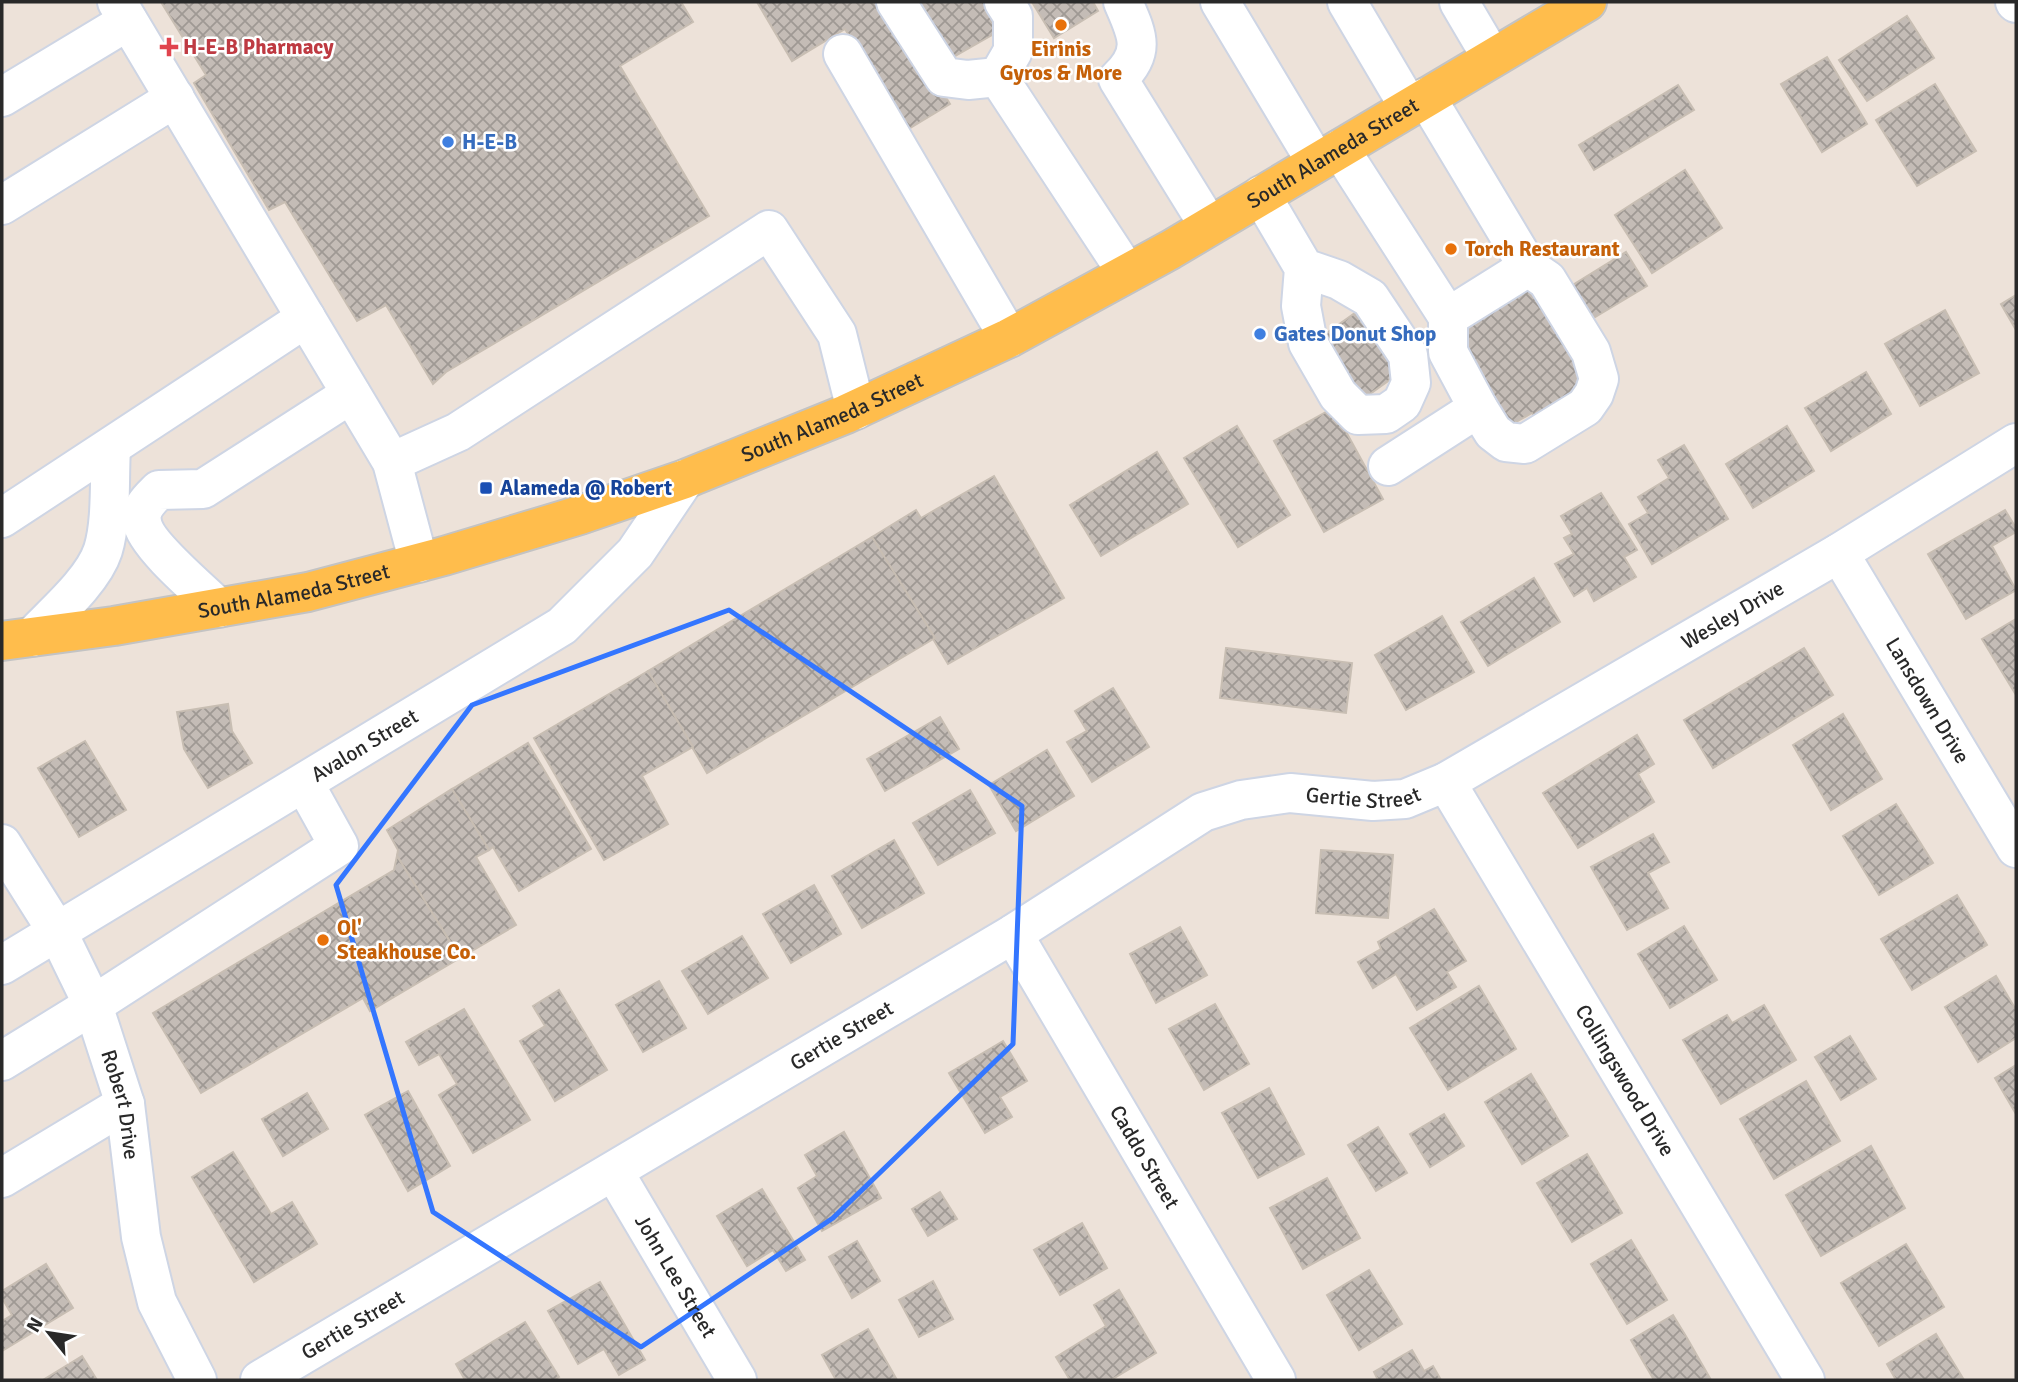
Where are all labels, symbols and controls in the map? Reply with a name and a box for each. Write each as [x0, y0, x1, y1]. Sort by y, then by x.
marker: Eirinis Gyros & More [1053, 17, 1069, 33]
place label: H-E-B Pharmacy [183, 34, 334, 60]
place label: Eirinis Gyros & More [1000, 36, 1122, 86]
marker: H-E-B Pharmacy [161, 39, 177, 55]
street label: South Alameda Street [1242, 92, 1423, 214]
place label: H-E-B [462, 129, 517, 155]
marker: H-E-B [440, 134, 456, 150]
place label: Torch Restaurant [1465, 236, 1620, 262]
marker: Torch Restaurant [1443, 241, 1459, 257]
place label: Gates Donut Shop [1274, 321, 1436, 347]
marker: Gates Donut Shop [1252, 326, 1268, 342]
street label: South Alameda Street [737, 367, 927, 468]
place label: Alameda @ Robert [500, 475, 672, 501]
marker: Alameda @ Robert [478, 480, 494, 496]
street label: South Alameda Street [196, 558, 392, 624]
street label: Wesley Drive [1677, 575, 1789, 655]
street label: Lansdown Drive [1880, 633, 1975, 768]
street label: Avalon Street [306, 703, 423, 788]
street label: Gertie Street [1305, 781, 1425, 814]
place label: Ol' Steakhouse Co. [337, 915, 476, 965]
marker: Ol' Steakhouse Co. [315, 932, 331, 948]
street label: Gertie Street [785, 995, 898, 1076]
street label: Collingswood Drive [1570, 1000, 1681, 1161]
street label: Robert Drive [95, 1046, 145, 1161]
street label: Caddo Street [1104, 1101, 1185, 1214]
street label: John Lee Street [629, 1210, 722, 1342]
street label: Gertie Street [297, 1284, 409, 1366]
north arrow [14, 1298, 84, 1368]
text: N [21, 1313, 49, 1337]

